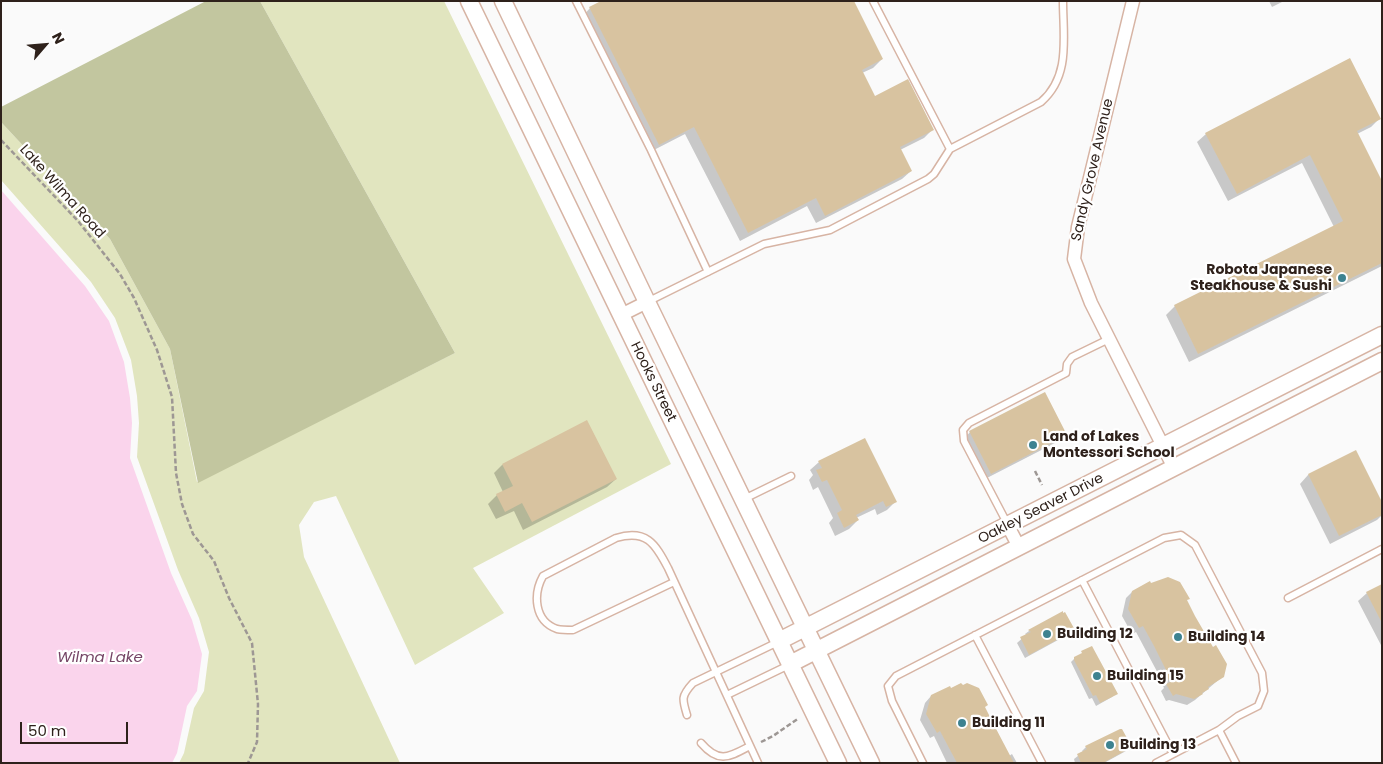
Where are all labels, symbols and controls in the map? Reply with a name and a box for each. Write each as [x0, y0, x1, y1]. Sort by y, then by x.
north arrow [20, 20, 70, 70]
text: N [47, 29, 70, 47]
street label: Sandy Grove Avenue [1068, 97, 1118, 243]
street label: Lake Wilma Road [16, 142, 108, 242]
place label: Robota Japanese Steakhouse & Sushi [1190, 262, 1332, 294]
marker: Robota Japanese Steakhouse & Sushi [1336, 272, 1348, 284]
street label: Hooks Street [626, 339, 680, 425]
place label: Land of Lakes Montessori School [1043, 429, 1175, 462]
marker: Land of Lakes Montessori School [1027, 439, 1039, 451]
street label: Oakley Seaver Drive [976, 470, 1106, 548]
place label: Building 12 [1057, 626, 1133, 642]
marker: Building 12 [1041, 628, 1053, 640]
place label: Building 14 [1188, 629, 1265, 645]
marker: Building 14 [1172, 631, 1184, 643]
water label: Wilma Lake [57, 649, 143, 667]
place label: Building 15 [1107, 668, 1184, 684]
marker: Building 15 [1091, 670, 1103, 682]
scale bar [22, 712, 130, 744]
place label: Building 11 [972, 715, 1045, 731]
marker: Building 11 [956, 717, 968, 729]
text: 50 m [28, 720, 66, 741]
place label: Building 13 [1120, 737, 1196, 753]
marker: Building 13 [1104, 739, 1116, 751]

